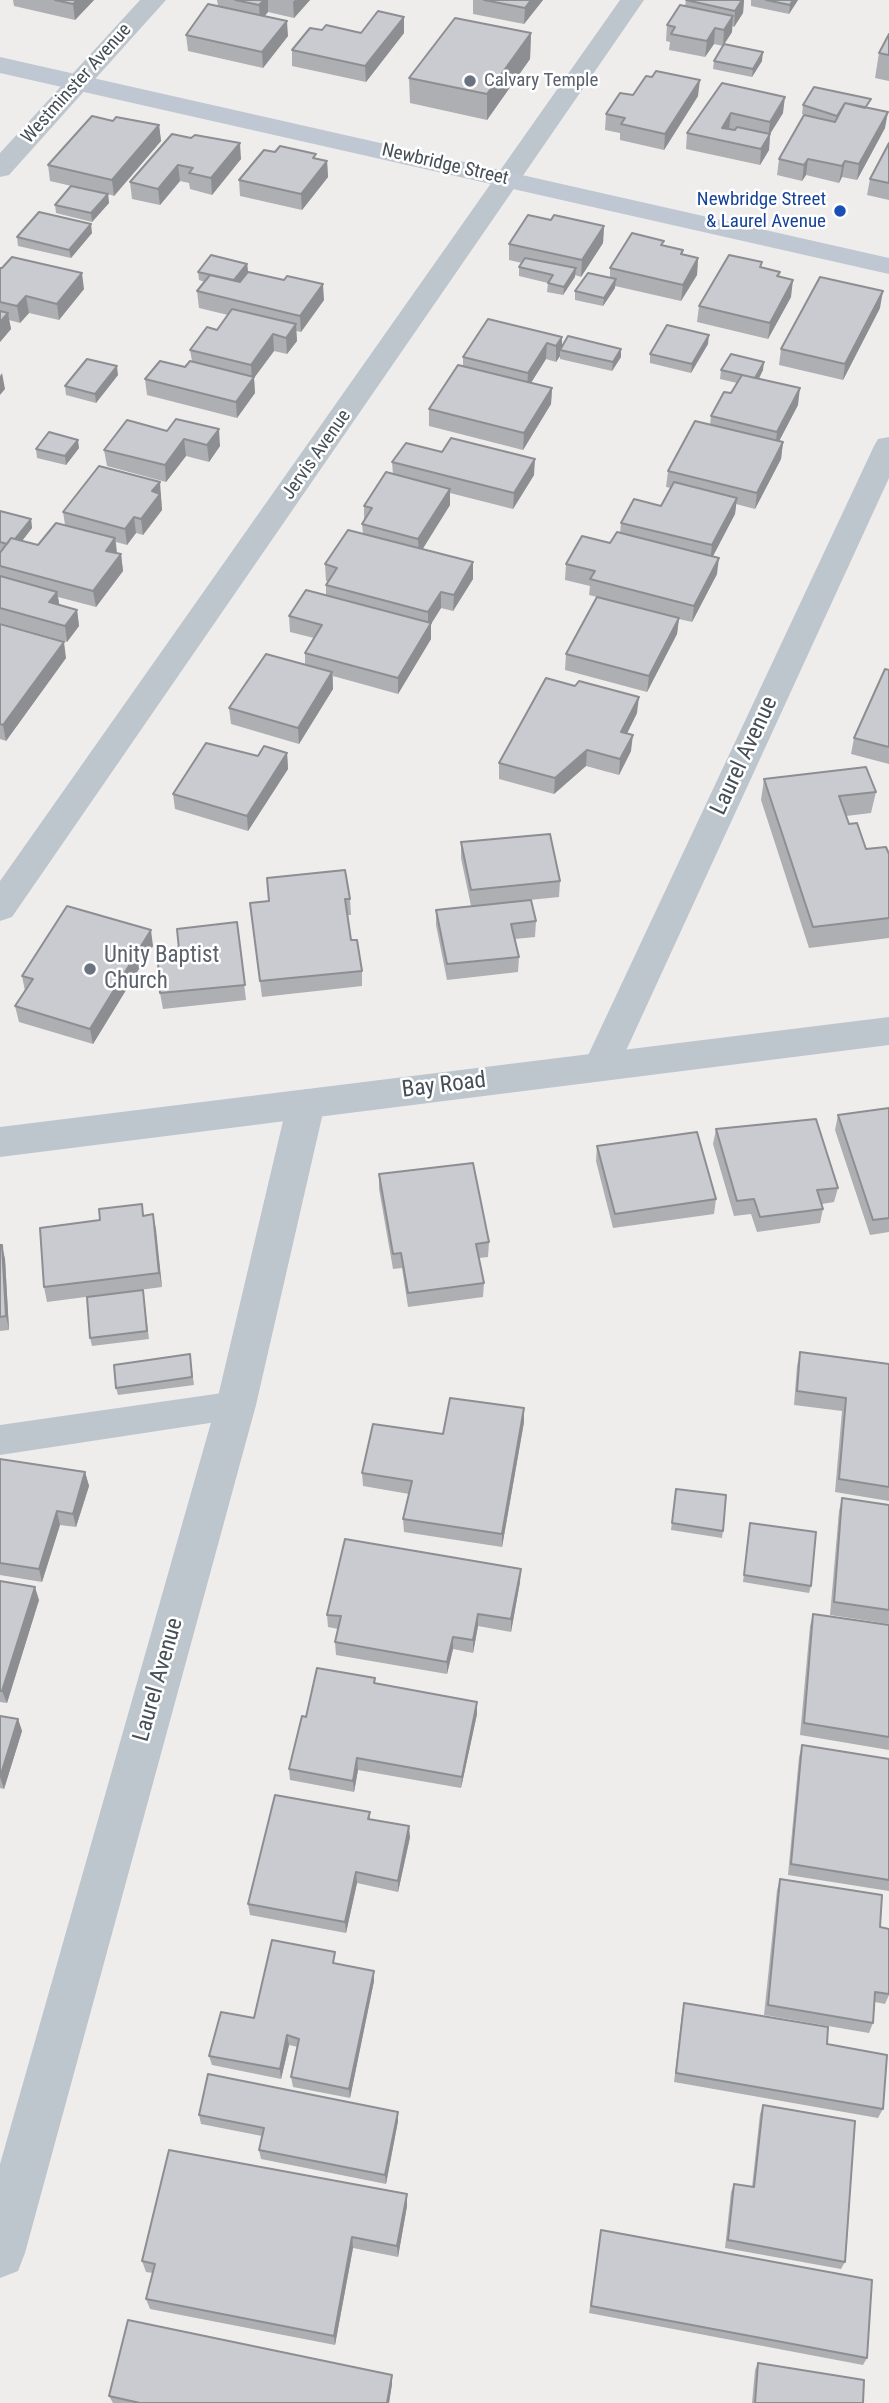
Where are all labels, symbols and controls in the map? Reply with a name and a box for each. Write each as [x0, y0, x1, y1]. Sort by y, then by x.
street label: Westminster Avenue [17, 19, 137, 149]
place label: Calvary Temple [484, 70, 598, 92]
marker: Calvary Temple [462, 73, 478, 89]
street label: Newbridge Street [380, 139, 510, 191]
place label: Newbridge Street & Laurel Avenue [697, 189, 826, 233]
marker: Newbridge Street & Laurel Avenue [832, 203, 848, 219]
street label: Jervis Avenue [278, 406, 356, 504]
street label: Laurel Avenue [706, 692, 784, 820]
place label: Unity Baptist Church [104, 942, 219, 996]
marker: Unity Baptist Church [82, 961, 98, 977]
street label: Bay Road [400, 1067, 488, 1105]
street label: Laurel Avenue [128, 1615, 190, 1745]

